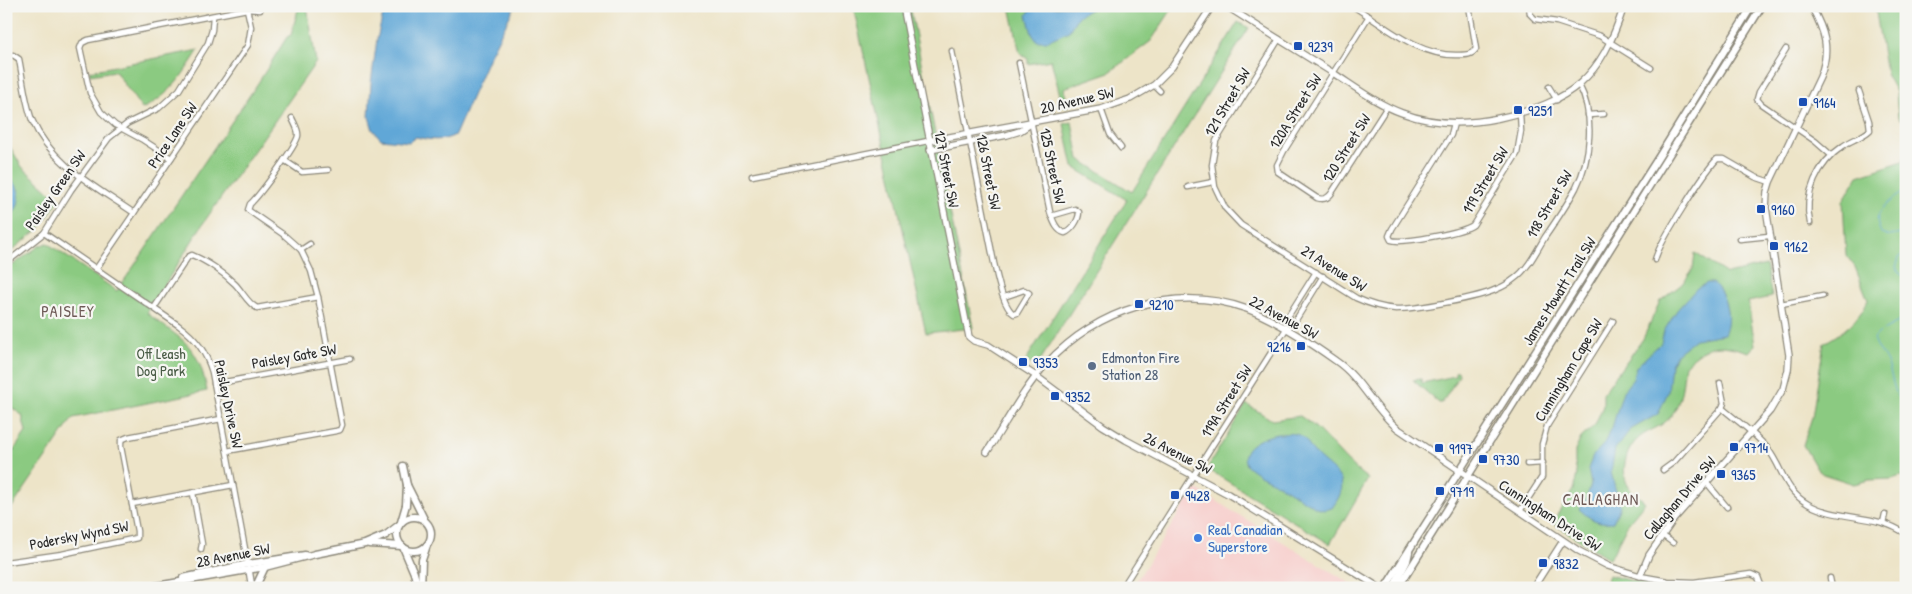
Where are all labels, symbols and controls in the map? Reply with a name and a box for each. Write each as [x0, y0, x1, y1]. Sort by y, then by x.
place label: 9239 [1308, 36, 1333, 57]
marker: 9239 [1292, 40, 1304, 52]
street label: 121 Street SW [1199, 63, 1255, 140]
street label: 120A Street SW [1264, 69, 1327, 152]
street label: 20 Avenue SW [1038, 81, 1117, 119]
place label: 9164 [1813, 92, 1836, 113]
marker: 9164 [1797, 96, 1809, 108]
street label: Price Lane SW [142, 97, 202, 172]
place label: 9251 [1528, 100, 1552, 121]
marker: 9251 [1512, 104, 1524, 116]
street label: 120 Street SW [1317, 109, 1376, 186]
street label: 125 Street SW [1035, 126, 1071, 206]
street label: 127 Street SW [929, 129, 965, 210]
street label: 126 Street SW [971, 132, 1007, 212]
street label: 119 Street SW [1457, 142, 1514, 217]
street label: Paisley Green SW [20, 145, 91, 234]
street label: 118 Street SW [1521, 165, 1577, 242]
place label: 9160 [1771, 199, 1795, 220]
marker: 9160 [1755, 203, 1767, 215]
street label: James Mowatt Trail SW [1517, 232, 1601, 349]
place label: 9162 [1784, 236, 1808, 257]
street label: 21 Avenue SW [1297, 240, 1371, 297]
marker: 9162 [1768, 240, 1780, 252]
street label: 22 Avenue SW [1246, 290, 1323, 344]
place label: 9210 [1149, 294, 1174, 315]
marker: 9210 [1133, 298, 1145, 310]
district label: PAISLEY [41, 300, 95, 322]
street label: Cunningham Cape SW [1529, 314, 1607, 425]
place label: 9216 [1267, 336, 1291, 357]
street label: Paisley Gate SW [250, 338, 339, 374]
marker: 9216 [1295, 340, 1307, 352]
park label: Off Leash Dog Park [136, 343, 186, 381]
place label: Edmonton Fire Station 28 [1102, 347, 1180, 385]
place label: 9353 [1033, 352, 1059, 373]
marker: 9353 [1017, 356, 1029, 368]
street label: Paisley Drive SW [209, 358, 249, 451]
marker: Edmonton Fire Station 28 [1086, 360, 1098, 372]
street label: 119A Street SW [1195, 360, 1257, 441]
place label: 9352 [1065, 386, 1091, 407]
marker: 9352 [1049, 390, 1061, 402]
street label: 26 Avenue SW [1140, 427, 1216, 480]
place label: 9714 [1744, 437, 1768, 458]
place label: 9197 [1449, 438, 1473, 459]
marker: 9714 [1728, 441, 1740, 453]
marker: 9197 [1433, 442, 1445, 454]
place label: 9730 [1493, 449, 1520, 470]
street label: Callaghan Drive SW [1638, 451, 1721, 544]
marker: 9730 [1477, 453, 1489, 465]
place label: 9365 [1731, 464, 1756, 485]
marker: 9365 [1715, 468, 1727, 480]
street label: Cunningham Drive SW [1495, 474, 1606, 556]
place label: 9719 [1450, 481, 1474, 502]
place label: 9428 [1185, 485, 1210, 506]
marker: 9719 [1434, 485, 1446, 497]
district label: CALLAGHAN [1563, 488, 1639, 510]
marker: 9428 [1169, 489, 1181, 501]
street label: Podersky Wynd SW [28, 515, 131, 555]
place label: Real Canadian Superstore [1208, 519, 1283, 557]
marker: Real Canadian Superstore [1192, 532, 1204, 544]
street label: 28 Avenue SW [194, 537, 272, 572]
place label: 9832 [1553, 553, 1579, 574]
marker: 9832 [1537, 557, 1549, 569]

